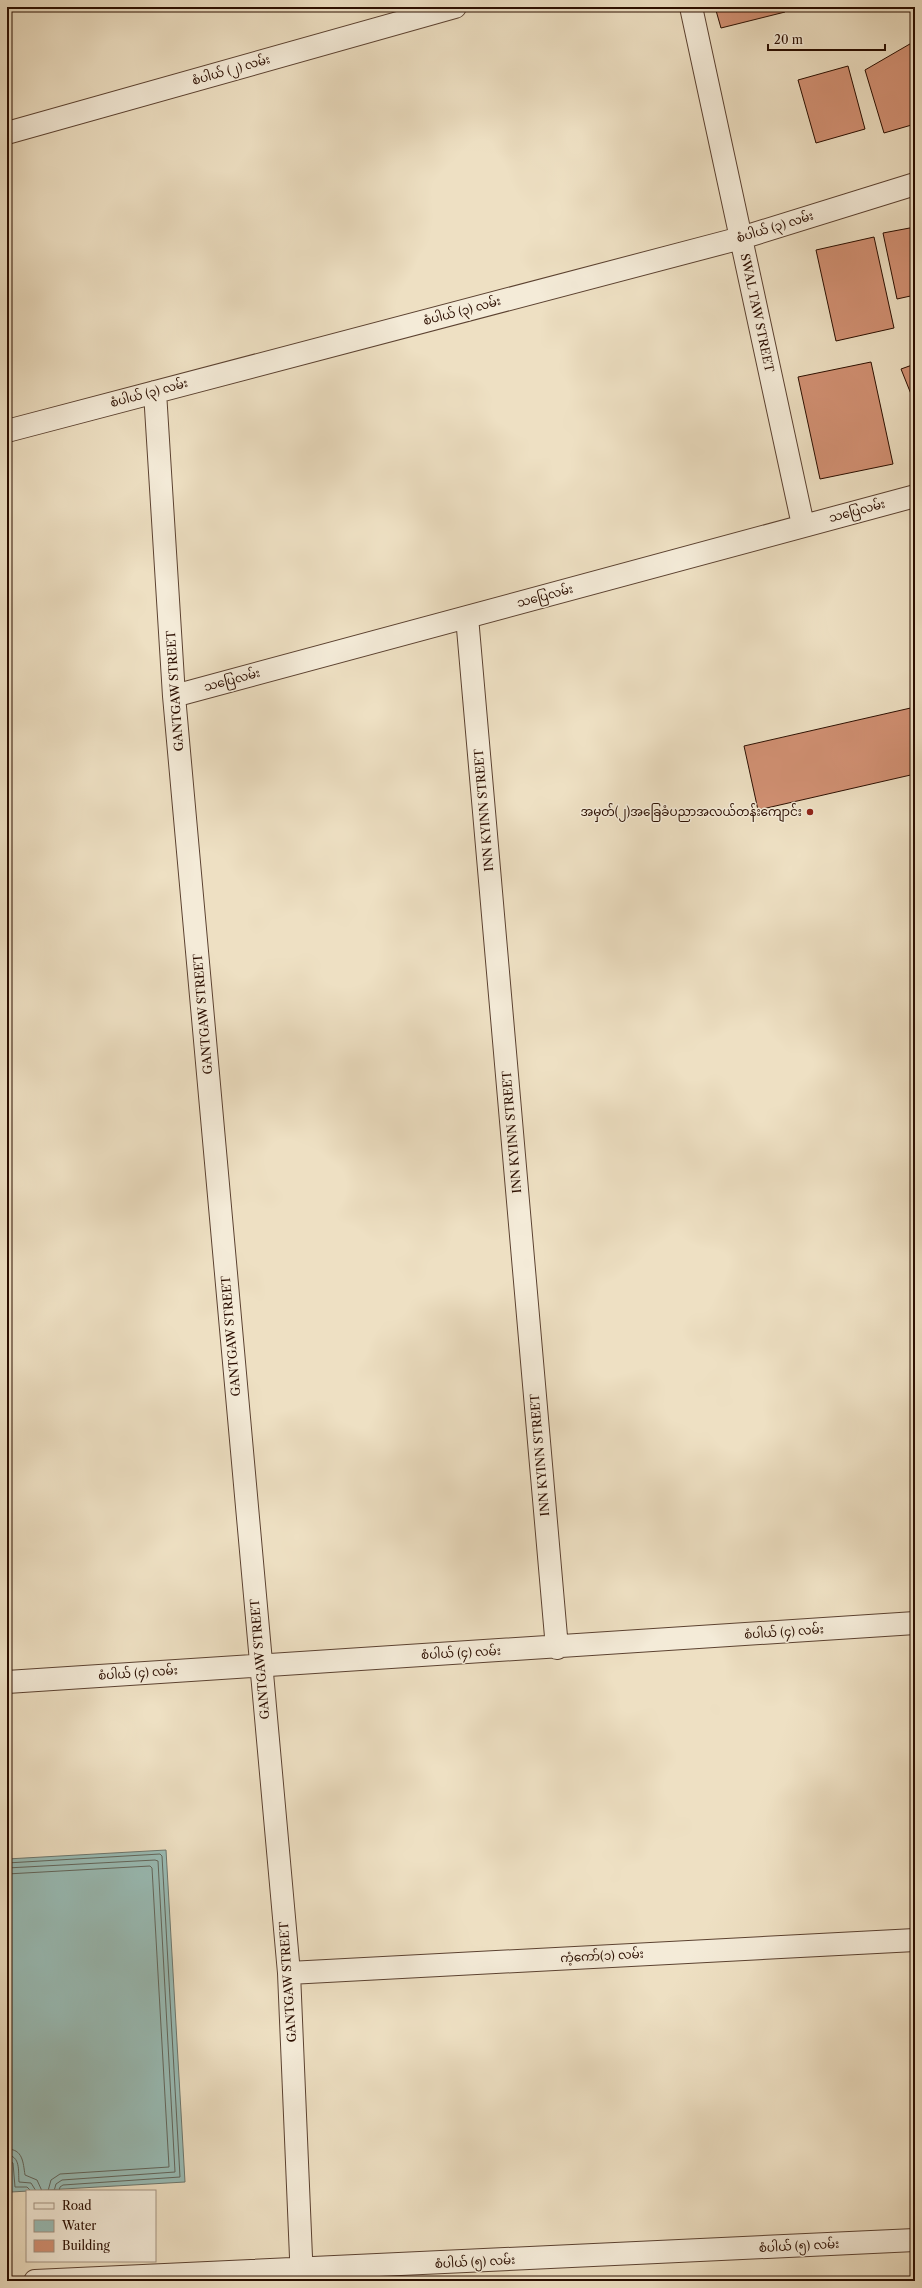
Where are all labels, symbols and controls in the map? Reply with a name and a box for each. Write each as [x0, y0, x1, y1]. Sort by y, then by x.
scale bar [768, 26, 885, 52]
text: 20 m [774, 32, 803, 47]
street label: စံပါယ် (၂) လမ်း [190, 50, 272, 91]
street label: စံပါယ် (၃) လမ်း [734, 207, 816, 248]
street label: SWAL TAW STREET [738, 252, 777, 374]
street label: စံပါယ် (၃) လမ်း [421, 292, 503, 331]
street label: စံပါယ် (၃) လမ်း [108, 374, 190, 413]
street label: သပြေလမ်း [827, 495, 887, 528]
street label: သပြေလမ်း [515, 580, 575, 613]
street label: GANTGAW STREET [163, 630, 186, 752]
street label: သပြေလမ်း [202, 664, 262, 697]
street label: INN KYINN STREET [471, 748, 496, 872]
place label: အမှတ်(၂)အခြေခံပညာအလယ်တန်းကျောင်း [580, 803, 802, 822]
marker: အမှတ်(၂)အခြေခံပညာအလယ်တန်းကျောင်း [805, 807, 815, 817]
street label: GANTGAW STREET [190, 953, 215, 1075]
street label: INN KYINN STREET [499, 1070, 524, 1194]
street label: GANTGAW STREET [218, 1275, 243, 1397]
street label: INN KYINN STREET [527, 1393, 552, 1517]
street label: GANTGAW STREET [247, 1598, 272, 1720]
street label: စံပါယ် (၄) လမ်း [744, 1620, 824, 1645]
street label: စံပါယ် (၄) လမ်း [421, 1642, 501, 1665]
street label: စံပါယ် (၄) လမ်း [98, 1661, 178, 1686]
street label: GANTGAW STREET [276, 1921, 299, 2043]
street label: ကံ့ကော်(၁) လမ်း [560, 1945, 644, 1966]
legend [26, 2190, 156, 2262]
text: Road [62, 2198, 92, 2213]
text: Water [61, 2218, 96, 2233]
street label: စံပါယ် (၅) လမ်း [758, 2235, 840, 2258]
text: Building [62, 2238, 110, 2253]
street label: စံပါယ် (၅) လမ်း [434, 2251, 516, 2274]

